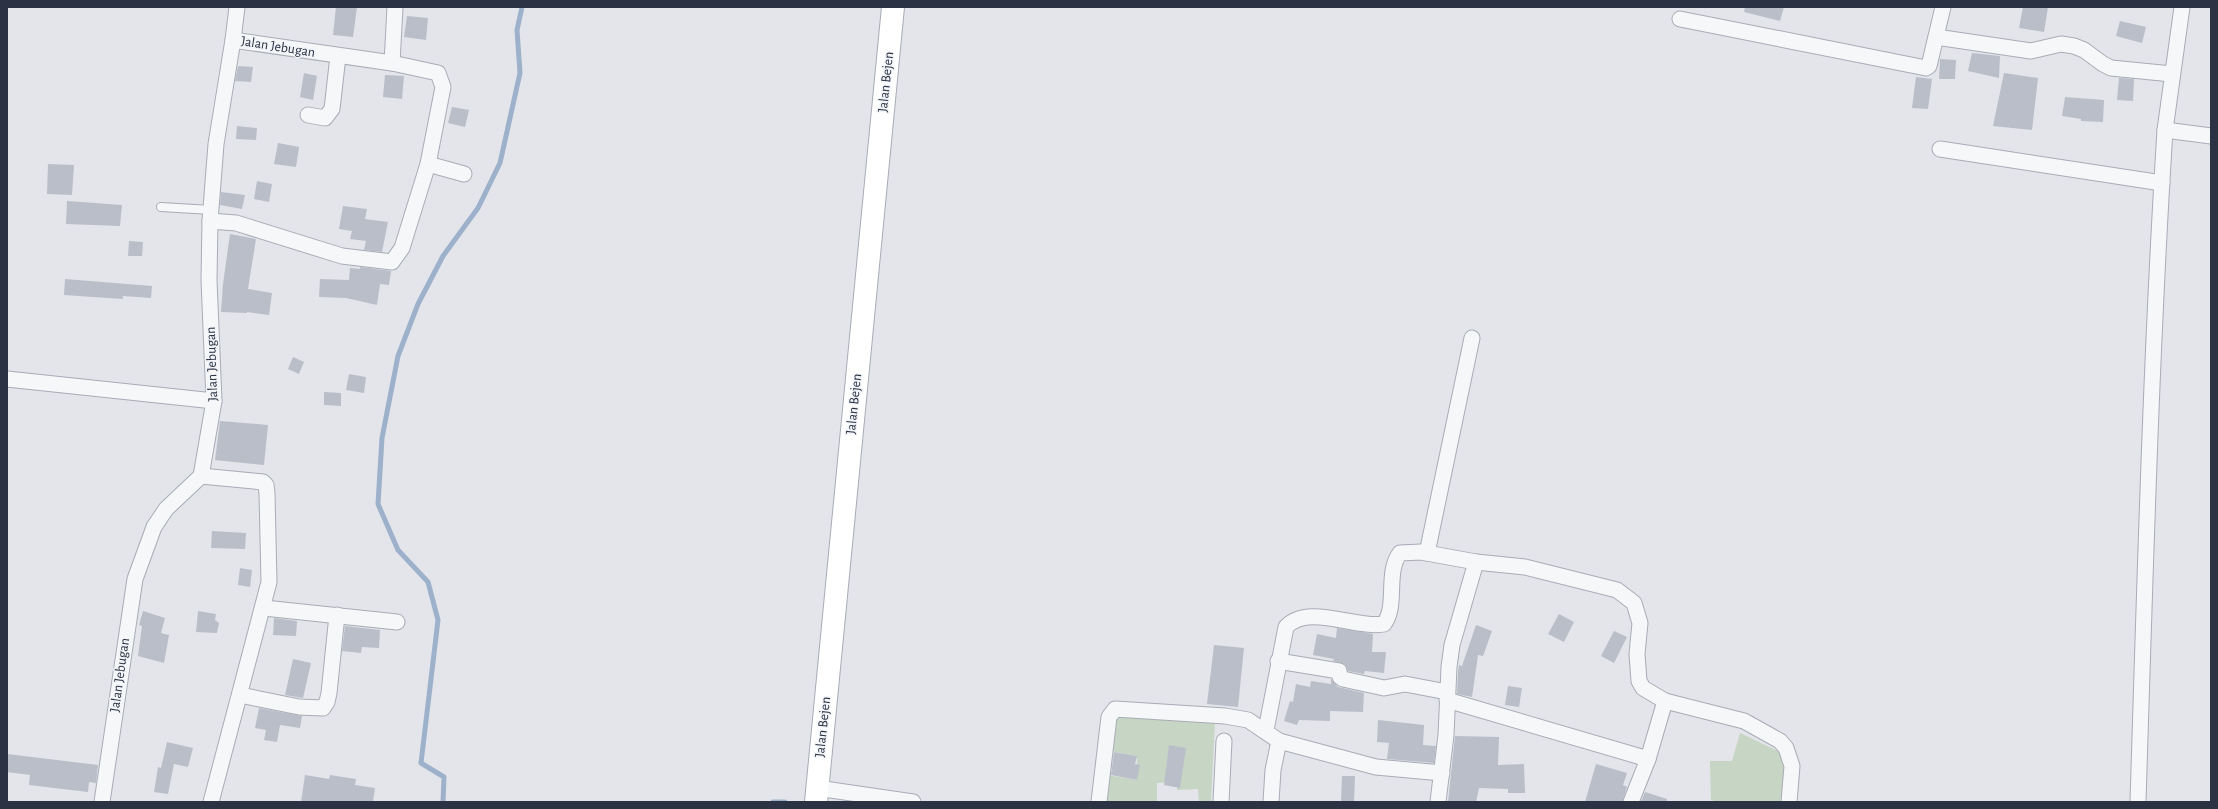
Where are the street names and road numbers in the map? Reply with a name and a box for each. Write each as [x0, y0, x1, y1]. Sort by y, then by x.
street label: Jalan Jebugan [240, 34, 316, 60]
street label: Jalan Bejen [876, 51, 896, 113]
street label: Jalan Jebugan [204, 326, 220, 402]
street label: Jalan Bejen [844, 373, 864, 435]
street label: Jalan Jebugan [108, 637, 132, 713]
street label: Jalan Bejen [813, 696, 833, 758]

